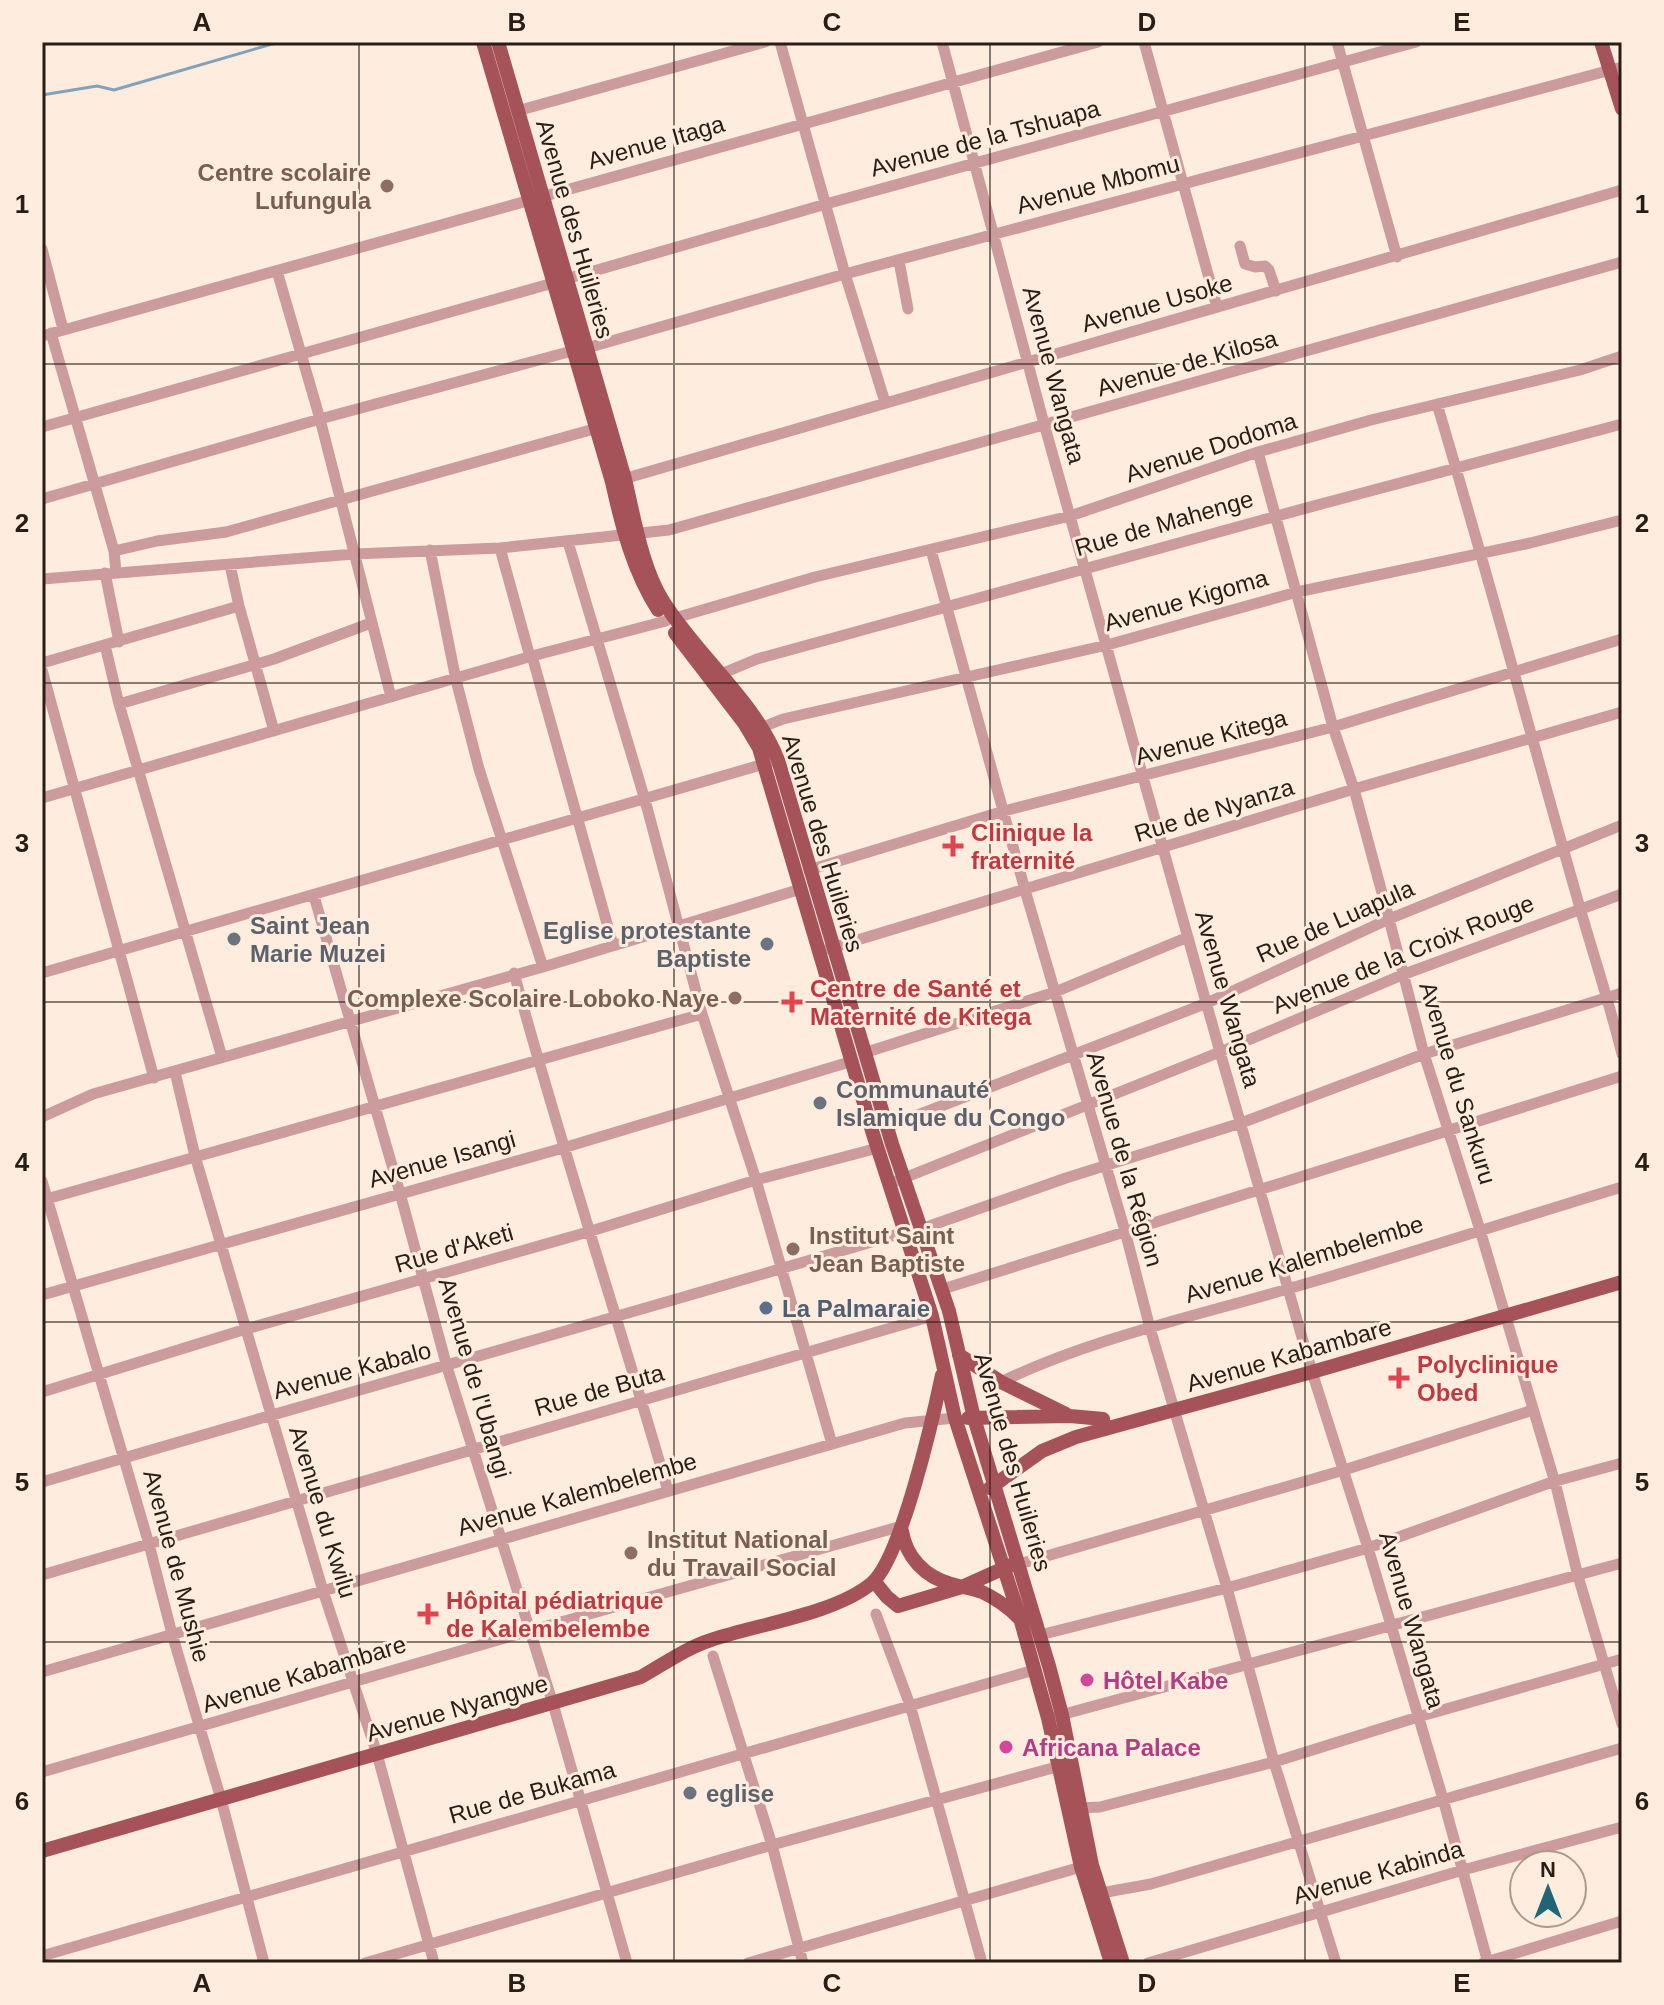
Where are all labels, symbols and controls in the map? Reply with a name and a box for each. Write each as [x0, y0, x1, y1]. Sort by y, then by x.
text: A [193, 7, 212, 37]
text: B [508, 7, 526, 37]
text: C [823, 7, 842, 37]
text: D [1138, 7, 1156, 37]
text: E [1453, 7, 1471, 37]
street label: Avenue de la Tshuapa [867, 94, 1103, 182]
street label: Avenue Itaga [585, 109, 728, 174]
street label: Avenue des Huileries [531, 116, 619, 342]
street label: Avenue Mbomu [1014, 149, 1182, 219]
place label: Centre scolaire Lufungula [198, 159, 372, 214]
marker: Centre scolaire Lufungula [378, 177, 396, 195]
text: 1 [15, 189, 29, 219]
text: 1 [1635, 189, 1649, 219]
street label: Avenue Usoke [1078, 269, 1236, 337]
street label: Avenue Wangata [1017, 283, 1091, 467]
street label: Avenue de Kilosa [1094, 324, 1281, 402]
street label: Avenue Dodoma [1122, 406, 1301, 487]
street label: Rue de Mahenge [1072, 485, 1256, 561]
text: 2 [15, 508, 29, 538]
text: 2 [1635, 508, 1649, 538]
street label: Avenue Kigoma [1101, 564, 1272, 636]
street label: Avenue Kitega [1132, 704, 1290, 770]
street label: Avenue des Huileries [777, 731, 869, 955]
street label: Rue de Nyanza [1131, 773, 1298, 847]
place label: Clinique la fraternité [971, 819, 1093, 874]
text: 3 [15, 828, 29, 858]
text: 3 [1635, 828, 1649, 858]
marker: Clinique la fraternité [942, 835, 964, 857]
street label: Rue de Luapula [1252, 874, 1418, 968]
street label: Avenue de la Croix Rouge [1268, 889, 1538, 1019]
street label: Avenue Wangata [1190, 907, 1266, 1091]
place label: Saint Jean Marie Muzei [250, 912, 386, 967]
place label: Eglise protestante Baptiste [543, 917, 751, 972]
marker: Saint Jean Marie Muzei [225, 930, 243, 948]
marker: Eglise protestante Baptiste [758, 935, 776, 953]
place label: Centre de Santé et Maternité de Kitega [810, 975, 1032, 1030]
street label: Avenue du Sankuru [1414, 978, 1502, 1188]
place label: Complexe Scolaire Loboko Naye [347, 985, 719, 1012]
marker: Complexe Scolaire Loboko Naye [726, 989, 744, 1007]
marker: Centre de Santé et Maternité de Kitega [781, 991, 803, 1013]
street label: Avenue de la Région [1081, 1048, 1169, 1270]
place label: Communauté Islamique du Congo [836, 1076, 1065, 1131]
marker: Communauté Islamique du Congo [811, 1094, 829, 1112]
street label: Avenue Isangi [365, 1125, 519, 1193]
text: 4 [15, 1147, 30, 1177]
text: 4 [1635, 1147, 1650, 1177]
street label: Avenue Kalembelembe [1182, 1210, 1426, 1308]
street label: Rue d'Aketi [392, 1218, 516, 1278]
place label: Institut Saint Jean Baptiste [809, 1222, 965, 1277]
marker: Institut Saint Jean Baptiste [784, 1240, 802, 1258]
street label: Avenue de l'Ubangi [433, 1275, 517, 1481]
place label: La Palmaraie [782, 1295, 930, 1322]
marker: La Palmaraie [757, 1299, 775, 1317]
street label: Avenue Kabambare [1184, 1313, 1394, 1397]
street label: Avenue Kabalo [270, 1336, 434, 1404]
street label: Avenue des Huileries [969, 1349, 1057, 1575]
place label: Polyclinique Obed [1417, 1351, 1558, 1406]
street label: Rue de Buta [531, 1358, 667, 1421]
marker: Polyclinique Obed [1388, 1367, 1410, 1389]
street label: Avenue du Kwilu [284, 1423, 362, 1601]
street label: Avenue Kalembelembe [454, 1447, 700, 1541]
text: 5 [15, 1467, 29, 1497]
street label: Avenue de Mushie [138, 1467, 216, 1665]
text: 5 [1635, 1467, 1649, 1497]
place label: Institut National du Travail Social [647, 1526, 836, 1581]
street label: Avenue Wangata [1374, 1528, 1450, 1712]
marker: Institut National du Travail Social [622, 1544, 640, 1562]
place label: Hôpital pédiatrique de Kalembelembe [446, 1587, 663, 1642]
marker: Hôpital pédiatrique de Kalembelembe [417, 1603, 439, 1625]
street label: Avenue Kabambare [199, 1630, 409, 1718]
place label: Hôtel Kabe [1103, 1667, 1228, 1694]
street label: Avenue Nyangwe [363, 1669, 551, 1747]
marker: Hôtel Kabe [1078, 1671, 1096, 1689]
place label: Africana Palace [1022, 1734, 1201, 1761]
marker: Africana Palace [997, 1738, 1015, 1756]
street label: Rue de Bukama [446, 1755, 619, 1829]
place label: eglise [706, 1780, 774, 1807]
marker: eglise [681, 1784, 699, 1802]
text: 6 [15, 1786, 29, 1816]
text: 6 [1635, 1786, 1649, 1816]
street label: Avenue Kabinda [1290, 1835, 1467, 1909]
north arrow [1508, 1849, 1588, 1929]
text: N [1540, 1857, 1556, 1882]
text: A [193, 1968, 212, 1998]
text: B [508, 1968, 526, 1998]
text: C [823, 1968, 842, 1998]
text: D [1138, 1968, 1156, 1998]
text: E [1453, 1968, 1471, 1998]

